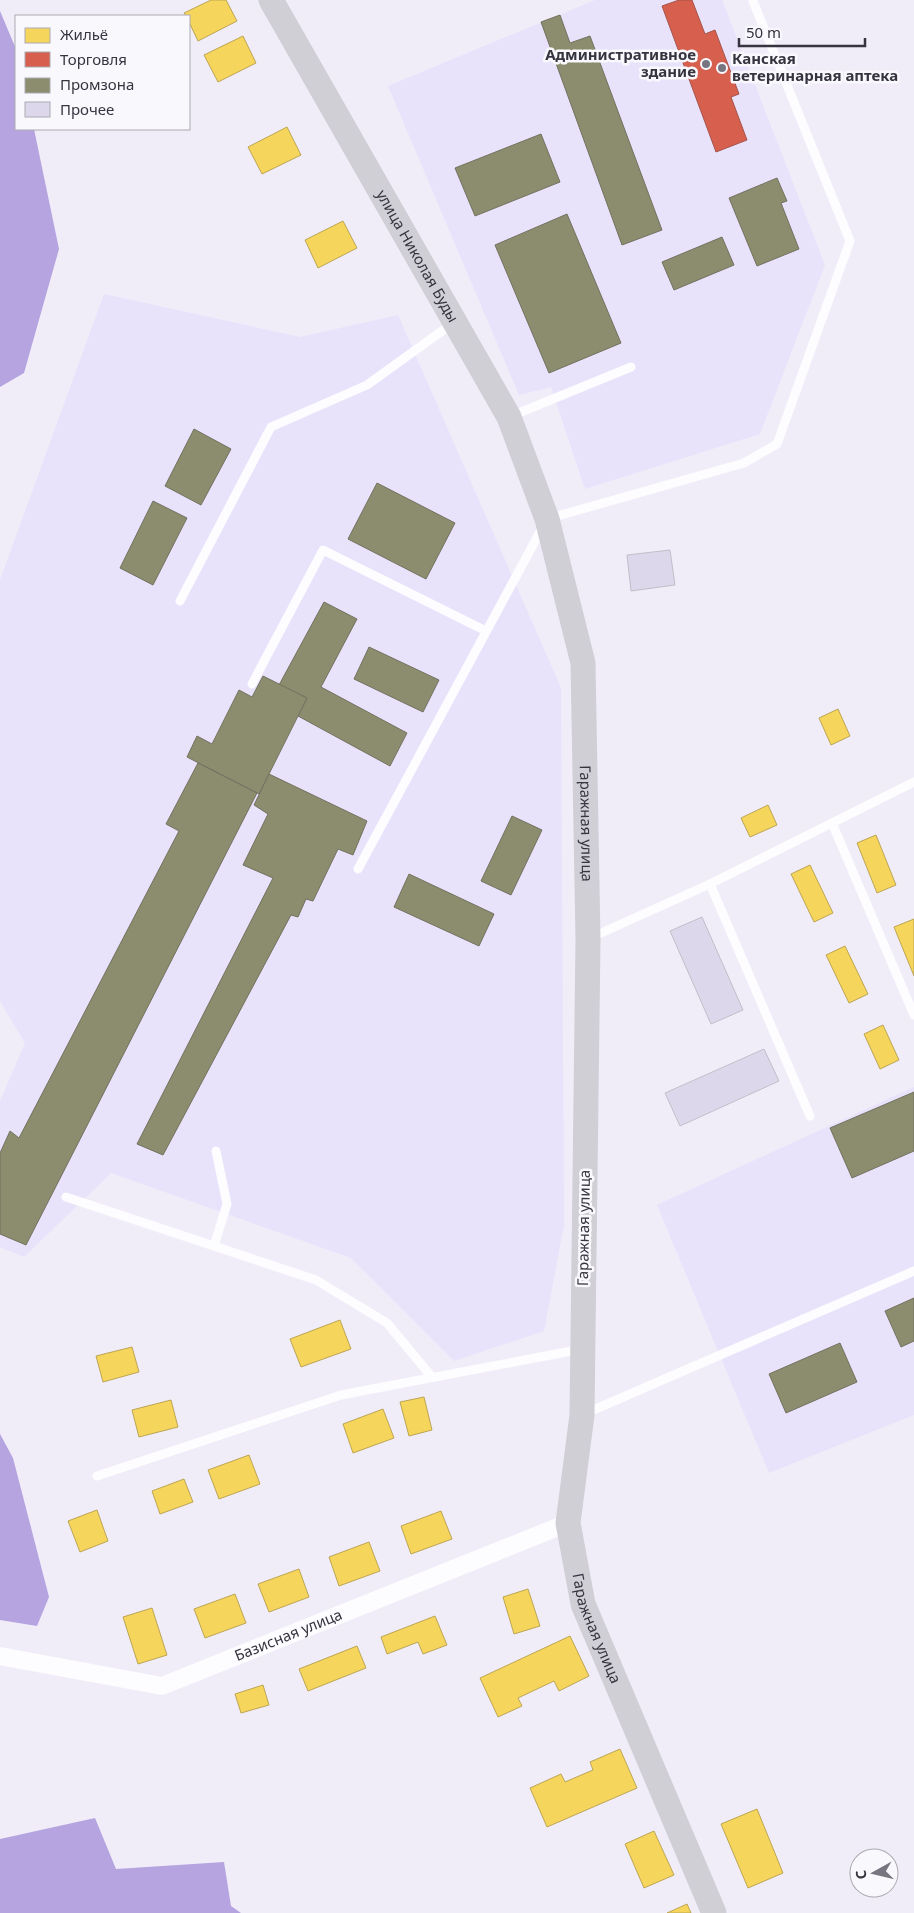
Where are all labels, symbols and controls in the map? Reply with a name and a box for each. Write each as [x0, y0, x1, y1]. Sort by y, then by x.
legend [15, 15, 190, 130]
scale bar [739, 15, 865, 47]
text: 50 m [746, 22, 781, 42]
text: Жильё [60, 24, 108, 44]
place label: Административное здание [545, 44, 696, 81]
place label: Канская ветеринарная аптека [732, 48, 898, 85]
text: Торговля [60, 49, 127, 69]
marker: Административное здание [700, 58, 712, 70]
marker: Канская ветеринарная аптека [716, 62, 728, 74]
text: Промзона [60, 74, 134, 94]
text: Прочее [60, 99, 114, 119]
street label: улица Николая Буды [372, 186, 464, 326]
street label: Гаражная улица [576, 765, 598, 882]
street label: Гаражная улица [572, 1170, 594, 1286]
street label: Гаражная улица [568, 1571, 627, 1686]
street label: Базисная улица [231, 1604, 345, 1665]
north arrow [849, 1848, 899, 1898]
text: С [851, 1869, 871, 1881]

